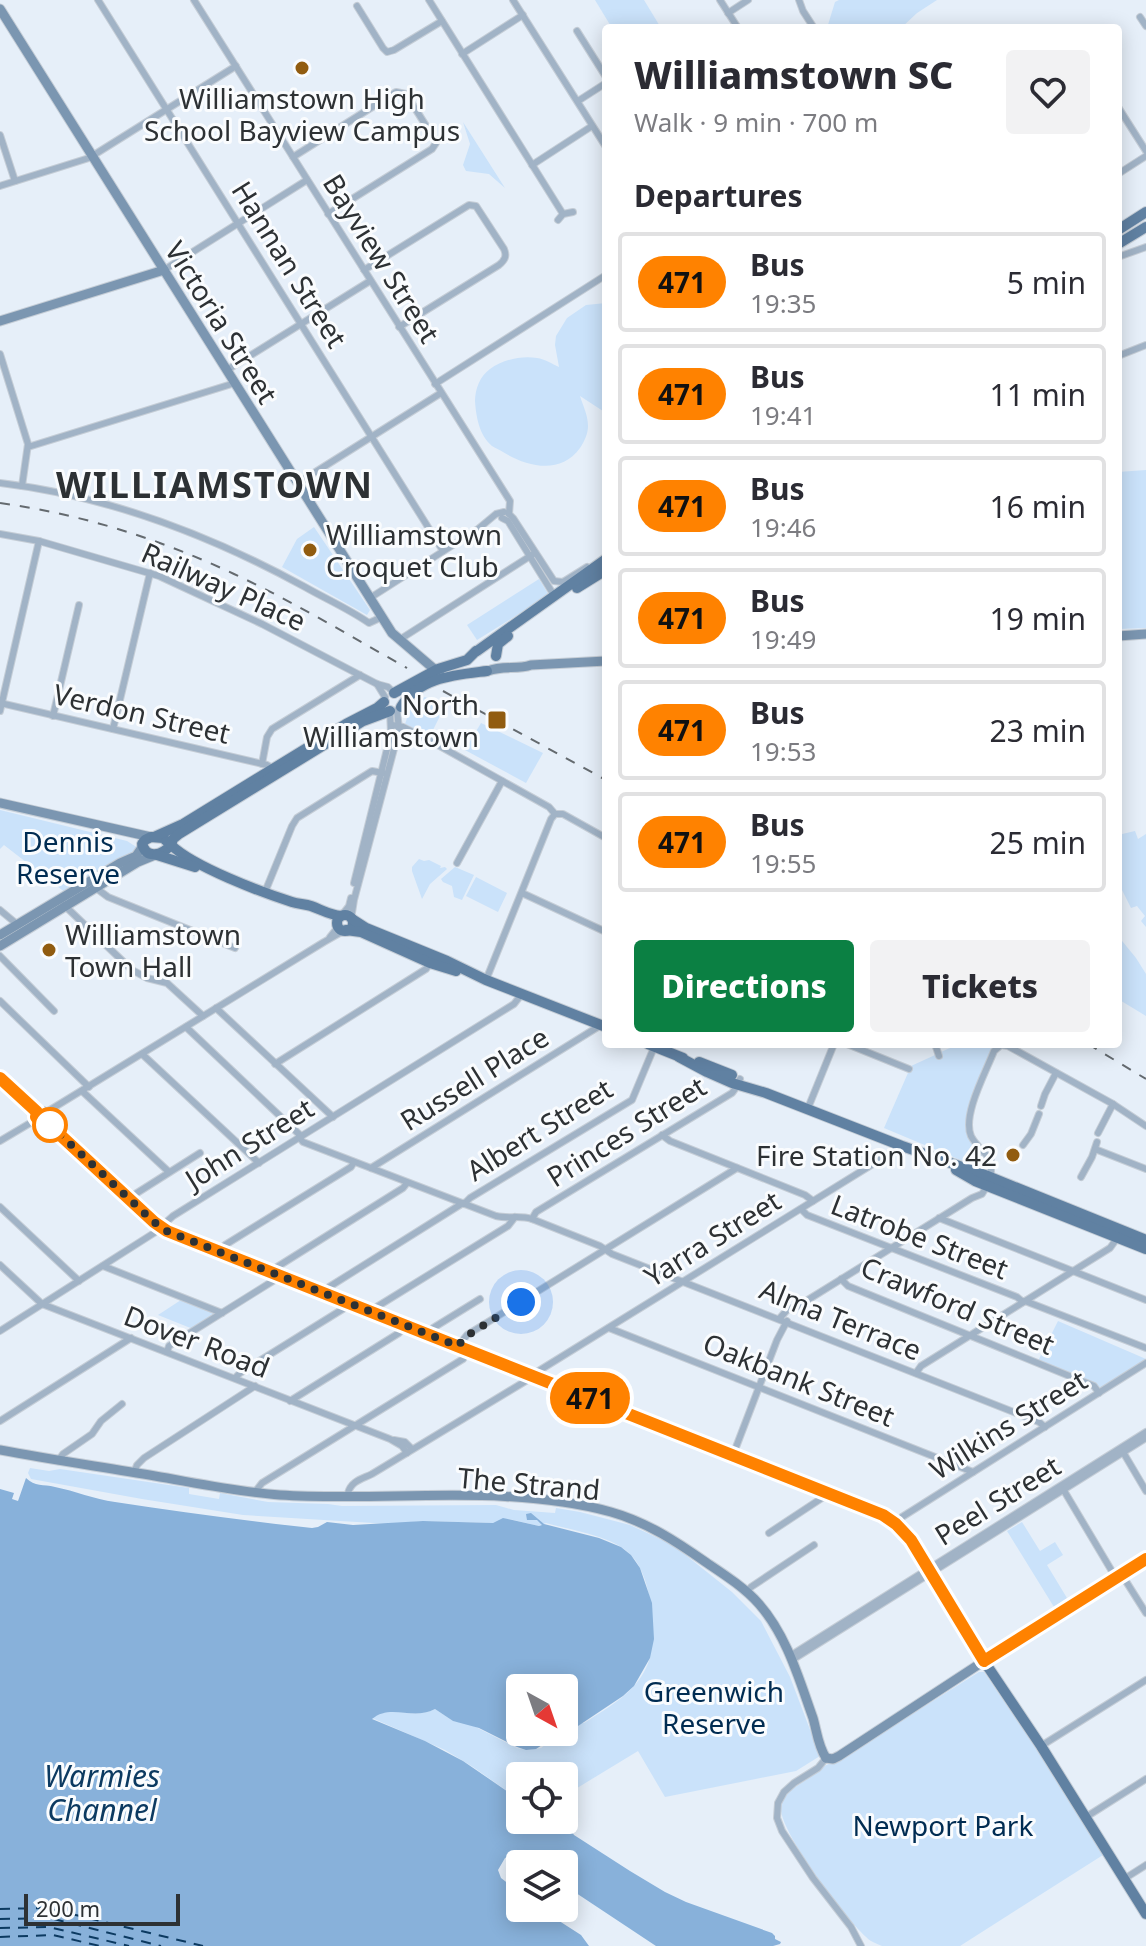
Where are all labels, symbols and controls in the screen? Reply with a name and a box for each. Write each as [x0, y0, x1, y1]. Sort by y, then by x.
text: Williamstown SC [634, 48, 954, 100]
button: heart [1006, 50, 1090, 134]
marker: Williamstown High School Bayview Campus [293, 59, 311, 77]
place label: Williamstown High School Bayview Campus [144, 79, 460, 149]
text: Walk · 9 min · 700 m [634, 104, 878, 140]
street label: Bayview Street [315, 166, 449, 350]
street label: Hannan Street [224, 174, 356, 354]
text: Departures [634, 175, 803, 216]
street label: Victoria Street [157, 234, 287, 410]
text: Bus [750, 244, 805, 285]
text: 5 min [1007, 262, 1086, 303]
text: 471 [658, 263, 706, 301]
text: 19:35 [750, 285, 816, 321]
text: Bus [750, 356, 805, 397]
text: 11 min [990, 374, 1086, 415]
text: 471 [658, 375, 706, 413]
text: 19:41 [750, 397, 816, 433]
district label: WILLIAMSTOWN [56, 460, 374, 509]
text: Bus [750, 468, 805, 509]
text: 16 min [990, 486, 1086, 527]
text: 471 [658, 487, 706, 525]
text: 19:46 [750, 509, 816, 545]
place label: Williamstown Croquet Club [326, 515, 502, 585]
street label: Railway Place [136, 533, 312, 639]
marker: Williamstown Croquet Club [301, 541, 319, 559]
text: Bus [750, 580, 805, 621]
text: 19 min [990, 598, 1086, 639]
text: 471 [658, 599, 706, 637]
text: 19:49 [750, 621, 816, 657]
street label: Verdon Street [50, 674, 234, 752]
place label: North Williamstown [303, 685, 479, 755]
text: Bus [750, 692, 805, 733]
marker: North Williamstown [486, 709, 508, 731]
text: 23 min [990, 710, 1086, 751]
text: 471 [658, 711, 706, 749]
text: 19:53 [750, 733, 816, 769]
text: Bus [750, 804, 805, 845]
park label: Dennis Reserve [16, 822, 120, 892]
text: 25 min [990, 822, 1086, 863]
text: 471 [658, 823, 706, 861]
text: 19:55 [750, 845, 816, 881]
place label: Williamstown Town Hall [65, 915, 241, 985]
button: Directions [634, 940, 854, 1032]
button: Tickets [870, 940, 1090, 1032]
marker: Williamstown Town Hall [40, 941, 58, 959]
street label: Russell Place [393, 1017, 555, 1139]
street label: Princes Street [539, 1067, 713, 1195]
street label: Albert Street [459, 1069, 619, 1189]
street label: John Street [175, 1089, 320, 1199]
unlabelled marker [33, 1108, 67, 1142]
place label: Fire Station No. 42 [756, 1136, 997, 1174]
marker: Fire Station No. 42 [1004, 1146, 1022, 1164]
street label: Yarra Street [637, 1181, 787, 1295]
street label: Latrobe Street [826, 1185, 1014, 1287]
street label: Crawford Street [855, 1247, 1061, 1363]
street label: Alma Terrace [755, 1269, 927, 1369]
your location [501, 1282, 541, 1322]
street label: Dover Road [119, 1296, 275, 1386]
street label: Oakbank Street [698, 1323, 900, 1435]
street label: Wilkins Street [922, 1361, 1094, 1487]
line badge: 471 [544, 1372, 636, 1424]
text: 471 [566, 1379, 614, 1417]
street label: Peel Street [927, 1446, 1067, 1554]
street label: The Strand [456, 1458, 602, 1508]
park label: Greenwich Reserve [644, 1672, 784, 1742]
north arrow [506, 1674, 578, 1746]
map controls [506, 1674, 578, 1922]
water label: Warmies Channel [44, 1755, 160, 1830]
button: locate [506, 1762, 578, 1834]
park label: Newport Park [853, 1806, 1033, 1844]
button: layers [506, 1850, 578, 1922]
scale bar [24, 1890, 180, 1926]
text: 200 m [36, 1893, 100, 1923]

